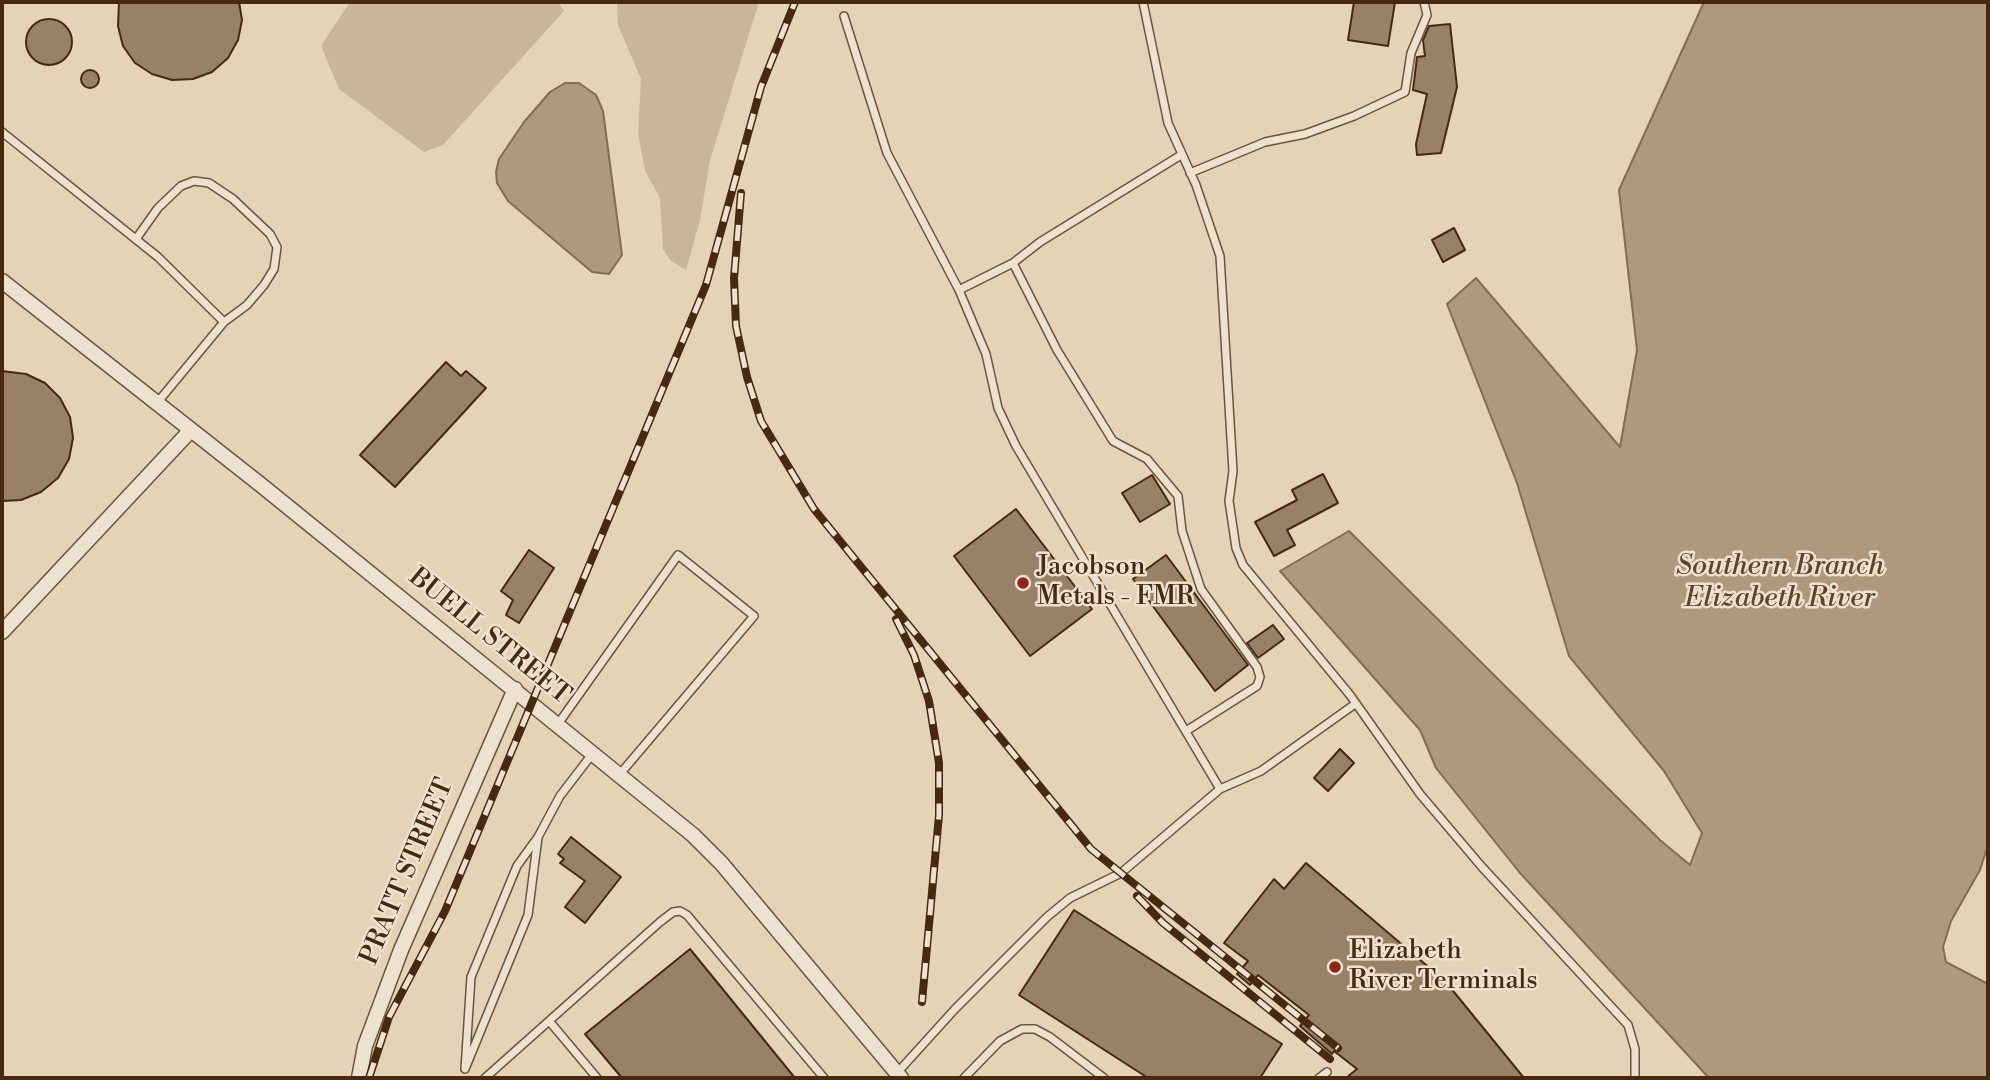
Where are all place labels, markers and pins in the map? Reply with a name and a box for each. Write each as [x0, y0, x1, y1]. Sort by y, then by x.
place label: Jacobson Metals - FMR [1037, 552, 1194, 614]
marker: Jacobson Metals - FMR [1015, 575, 1031, 591]
place label: Elizabeth River Terminals [1349, 936, 1538, 998]
marker: Elizabeth River Terminals [1327, 959, 1343, 975]

